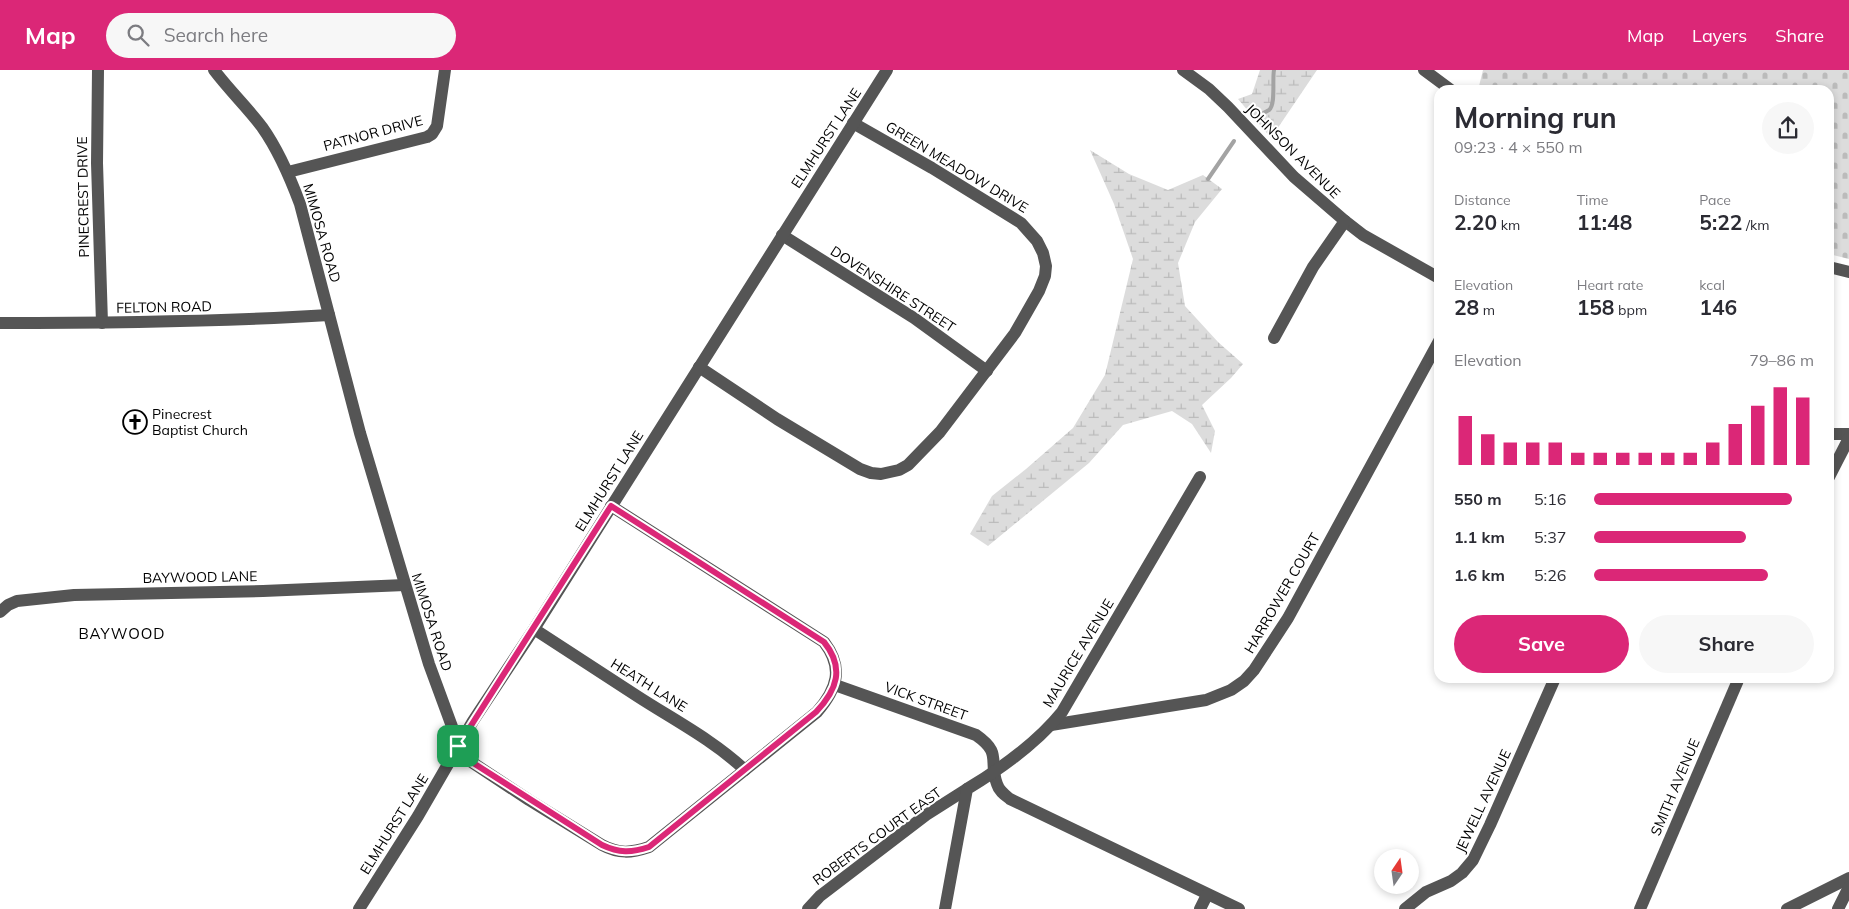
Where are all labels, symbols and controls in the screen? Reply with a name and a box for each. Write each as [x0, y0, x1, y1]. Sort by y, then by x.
search box [106, 13, 456, 58]
text: Map [25, 20, 76, 50]
icon: search [124, 21, 152, 49]
text: Search here [164, 23, 268, 47]
text: Map [1627, 24, 1664, 47]
text: Layers [1692, 24, 1747, 47]
text: Share [1775, 24, 1824, 47]
street label: ELMHURST LANE [787, 85, 865, 191]
street label: JOHNSON AVENUE [1242, 100, 1344, 202]
text: Morning run [1454, 100, 1617, 135]
button: share [1762, 102, 1814, 154]
street label: PATNOR DRIVE [321, 111, 425, 155]
street label: GREEN MEADOW DRIVE [883, 117, 1031, 217]
street label: PINECREST DRIVE [73, 136, 93, 258]
text: 09:23 · 4 × 550 m [1454, 137, 1583, 157]
street label: MIMOSA ROAD [299, 181, 345, 285]
text: Distance [1454, 191, 1511, 209]
text: Time [1577, 191, 1608, 209]
text: Pace [1699, 191, 1731, 209]
text: 2.20 [1454, 209, 1497, 235]
text: 11:48 [1577, 209, 1632, 235]
text: 5:22 [1699, 209, 1742, 235]
text: km [1497, 216, 1520, 234]
text: /km [1742, 216, 1769, 234]
street label: DOVENSHIRE STREET [827, 242, 959, 336]
text: Elevation [1454, 276, 1513, 294]
text: Heart rate [1577, 276, 1643, 294]
text: kcal [1699, 276, 1725, 294]
text: 28 [1454, 294, 1479, 320]
text: 158 [1577, 294, 1614, 320]
text: 146 [1699, 294, 1737, 320]
street label: FELTON ROAD [116, 297, 212, 317]
text: m [1479, 301, 1495, 319]
text: bpm [1614, 301, 1647, 319]
text: Elevation [1454, 350, 1522, 370]
text: 79–86 m [1749, 350, 1814, 370]
place label: Pinecrest Baptist Church [152, 405, 248, 439]
church icon: Pinecrest Baptist Church [122, 409, 148, 435]
street label: ELMHURST LANE [571, 427, 647, 535]
text: 550 m [1454, 489, 1502, 509]
text: 5:16 [1534, 489, 1566, 509]
text: 1.1 km [1454, 527, 1505, 547]
text: 5:37 [1534, 527, 1566, 547]
street label: HARROWER COURT [1240, 529, 1324, 656]
text: 1.6 km [1454, 565, 1505, 585]
text: 5:26 [1534, 565, 1566, 585]
street label: BAYWOOD LANE [142, 567, 258, 587]
street label: MIMOSA ROAD [408, 571, 456, 673]
street label: MAURICE AVENUE [1038, 595, 1118, 711]
button: Save [1454, 615, 1629, 673]
button: Share [1639, 615, 1814, 673]
district label: BAYWOOD [78, 624, 166, 643]
street label: HEATH LANE [607, 654, 691, 716]
street label: VICK STREET [882, 678, 970, 725]
pin [437, 725, 479, 767]
icon: arrive [444, 732, 472, 760]
street label: SMITH AVENUE [1646, 736, 1704, 838]
street label: JEWELL AVENUE [1451, 746, 1515, 856]
street label: ELMHURST LANE [356, 770, 432, 878]
street label: ROBERTS COURT EAST [809, 783, 945, 889]
north arrow [1374, 849, 1419, 894]
map controls [1374, 849, 1419, 894]

